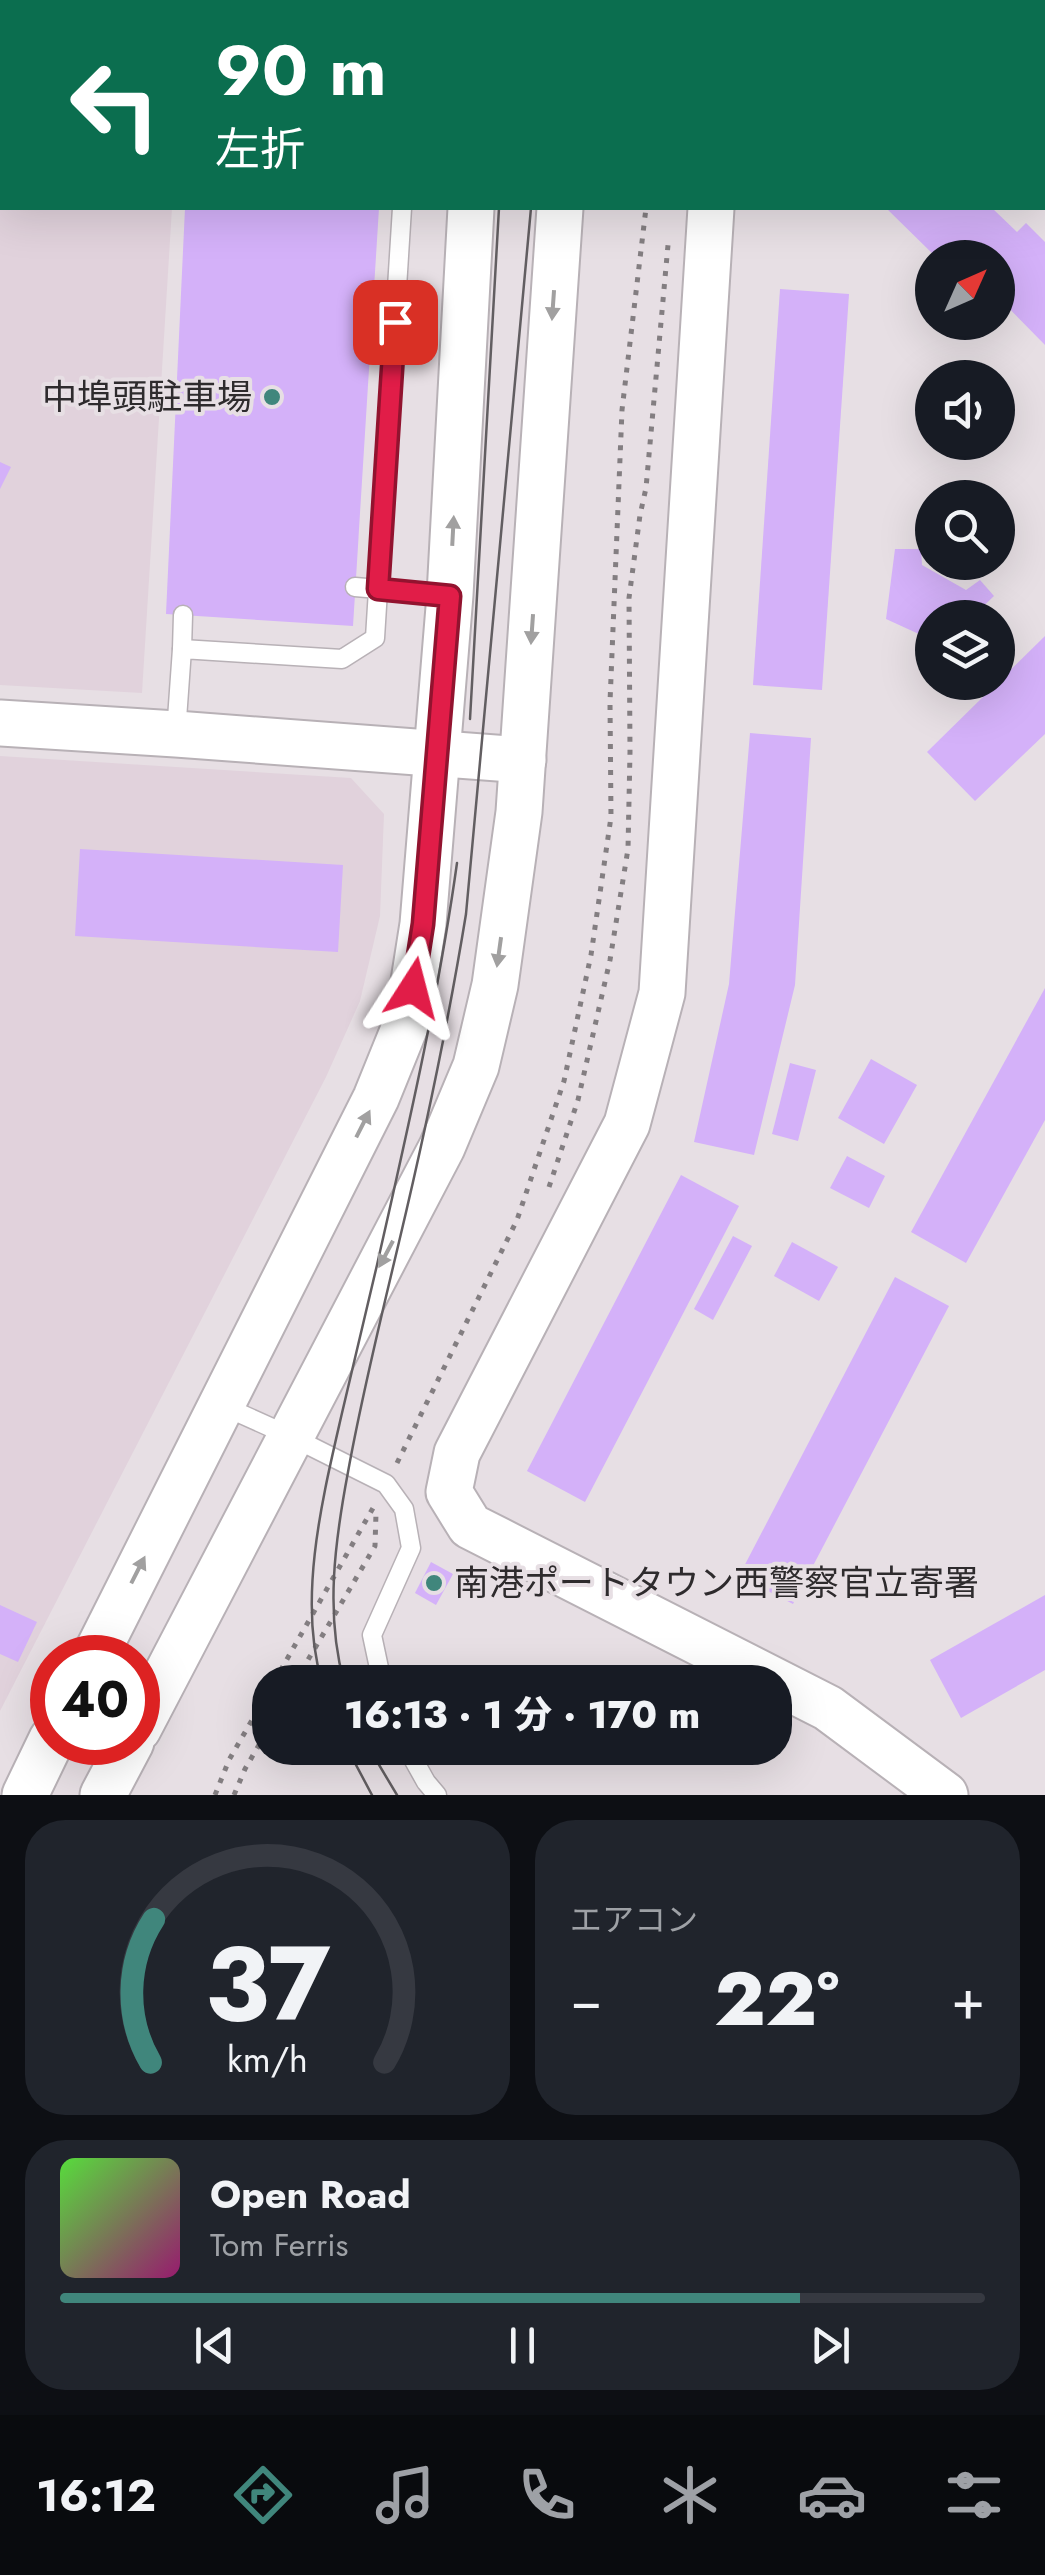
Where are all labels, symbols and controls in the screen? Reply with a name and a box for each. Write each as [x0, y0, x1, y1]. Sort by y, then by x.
text: 90 m [215, 20, 387, 121]
icon: left [50, 40, 180, 170]
text: 左折 [215, 117, 305, 182]
north arrow [915, 240, 1015, 340]
map controls [915, 240, 1015, 700]
pin [353, 280, 438, 365]
one-way arrow [545, 289, 561, 321]
icon: arrive [368, 295, 423, 350]
button: sound [915, 360, 1015, 460]
place label: 中埠頭駐車場 [42, 372, 252, 422]
marker: 中埠頭駐車場 [261, 386, 283, 408]
button: search [915, 480, 1015, 580]
one-way arrow [445, 514, 461, 546]
button: layers [915, 600, 1015, 700]
one-way arrow [524, 614, 540, 646]
position arrow [361, 936, 465, 1040]
one-way arrow [491, 937, 507, 969]
one-way arrow [354, 1109, 371, 1138]
one-way arrow [378, 1240, 395, 1269]
one-way arrow [129, 1556, 146, 1585]
place label: 南港ポートタウン西警察官立寄署 [454, 1558, 979, 1608]
marker: 南港ポートタウン西警察官立寄署 [423, 1572, 445, 1594]
speed limit sign: 40 [30, 1635, 160, 1765]
text: 16:13 · 1 分 · 170 m [344, 1687, 700, 1742]
text: エアコン [570, 1897, 698, 1943]
text: 37 [205, 1909, 331, 2059]
text: 22° [714, 1945, 839, 2053]
text: − [570, 1960, 602, 2040]
text: + [951, 1960, 985, 2040]
text: km/h [227, 2034, 308, 2085]
text: Open Road [210, 2167, 411, 2222]
text: Tom Ferris [210, 2222, 348, 2268]
icon: previous [187, 2318, 242, 2373]
icon: pause [495, 2318, 550, 2373]
icon: next [803, 2318, 858, 2373]
icon: directions [228, 2460, 298, 2530]
icon: music [370, 2460, 440, 2530]
icon: phone [512, 2460, 582, 2530]
icon: climate [655, 2460, 725, 2530]
icon: car [797, 2460, 867, 2530]
icon: filters [939, 2460, 1009, 2530]
text: 16:12 [36, 2463, 156, 2528]

